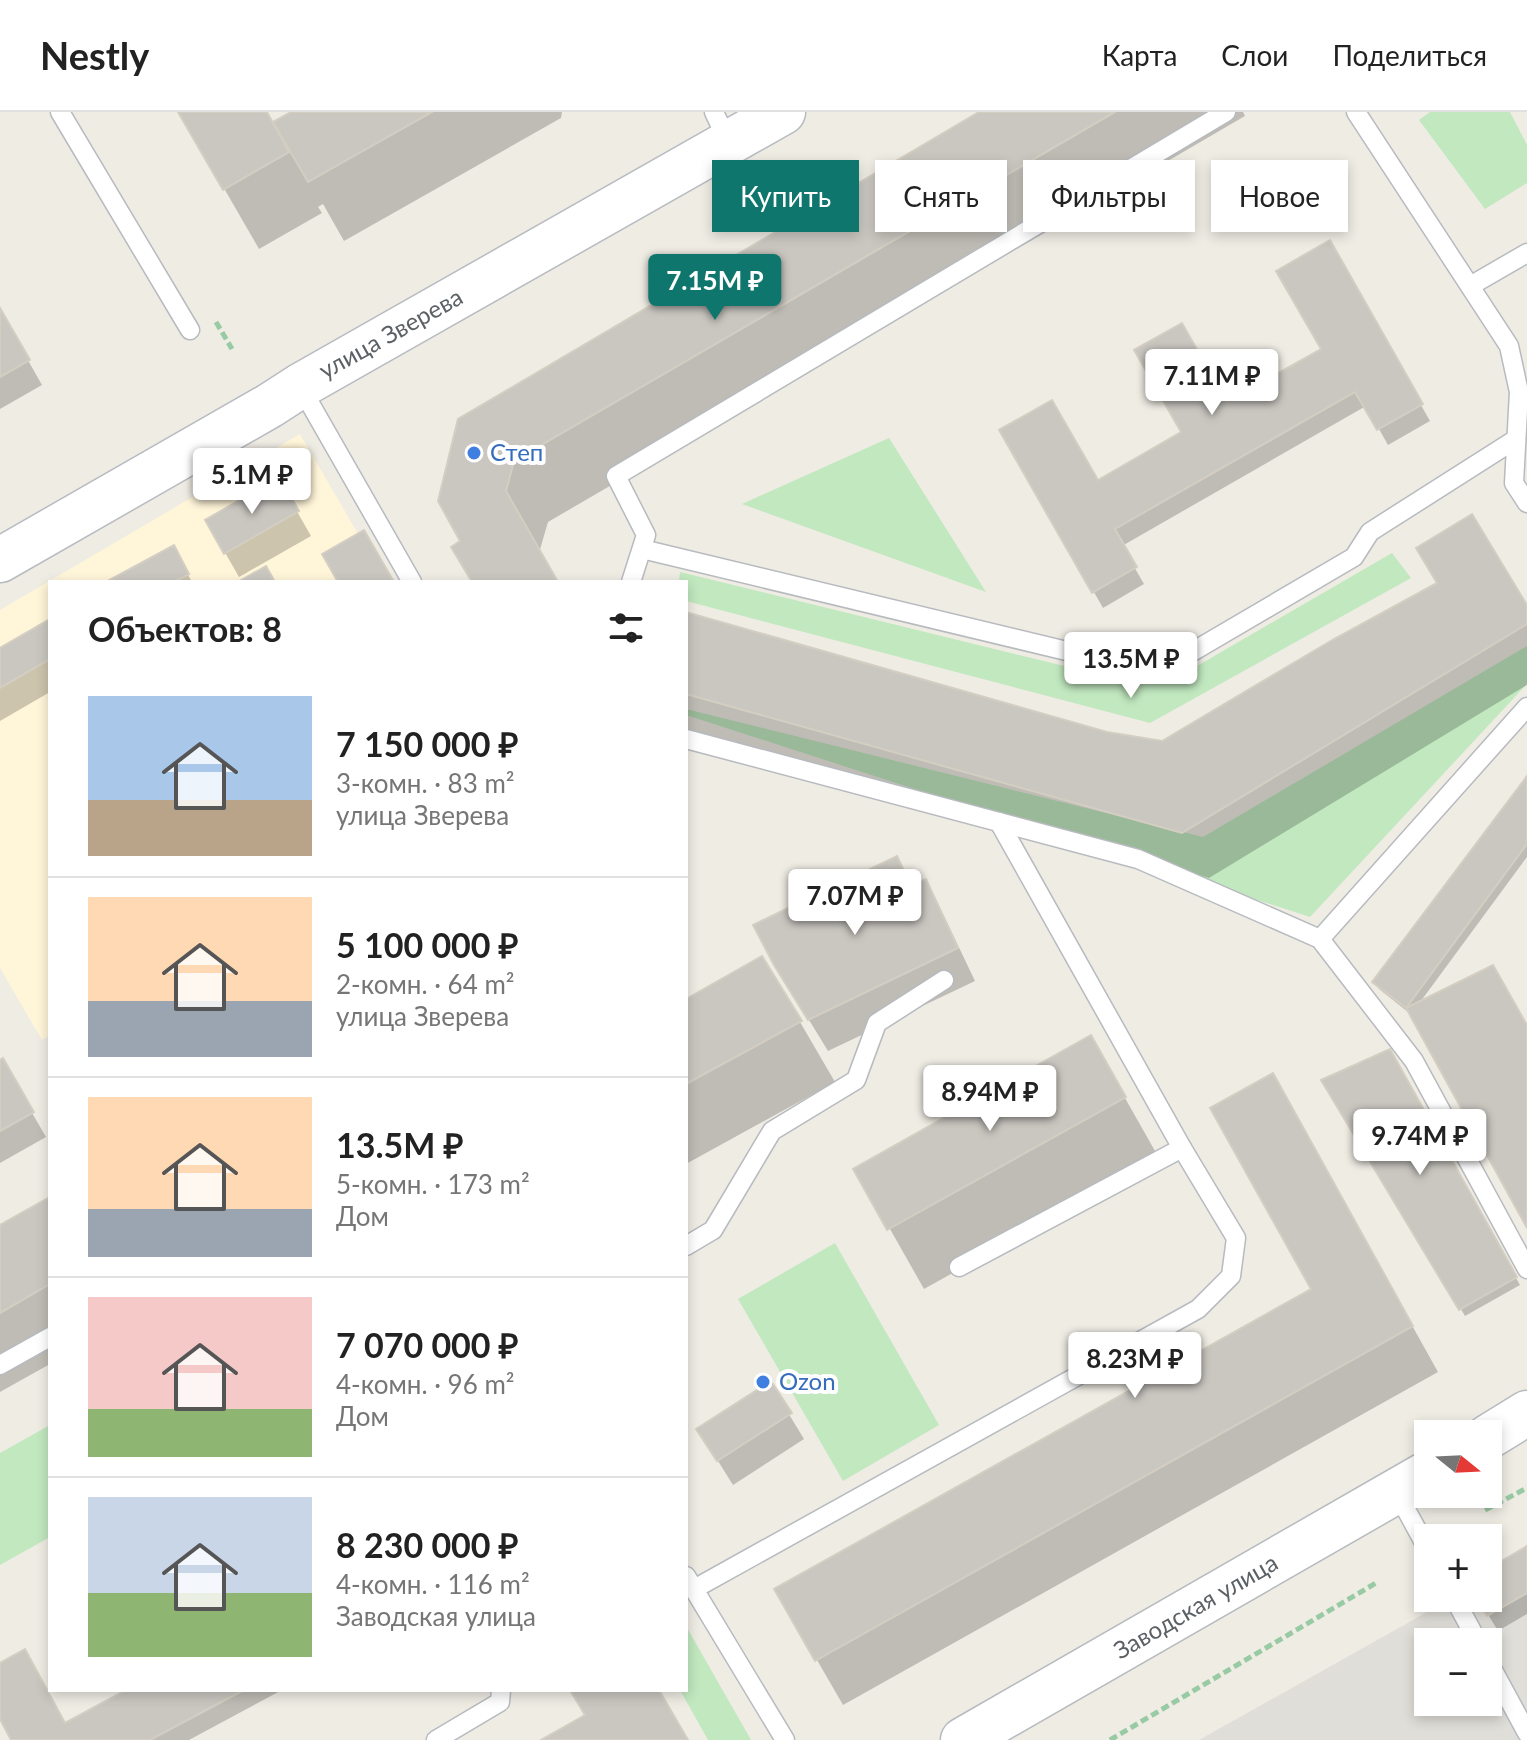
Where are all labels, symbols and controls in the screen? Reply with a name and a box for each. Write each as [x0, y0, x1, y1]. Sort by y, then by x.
text: Nestly [40, 32, 149, 78]
text: Карта [1102, 38, 1177, 72]
text: Слои [1221, 38, 1288, 72]
text: Поделиться [1332, 38, 1487, 72]
chip: Купить [712, 160, 859, 232]
chip: Снять [875, 160, 1007, 232]
chip: Фильтры [1023, 160, 1195, 232]
chip: Новое [1211, 160, 1348, 232]
pin: 7.15M ₽ [641, 254, 789, 322]
text: 7.15M ₽ [666, 264, 764, 296]
street label: улица Зверева [313, 281, 467, 384]
pin: 7.11M ₽ [1138, 349, 1286, 417]
text: 7.11M ₽ [1163, 359, 1261, 391]
place label: Степ [490, 437, 543, 466]
marker: Степ [465, 444, 483, 462]
pin: 5.1M ₽ [187, 448, 317, 516]
text: 5.1M ₽ [211, 458, 293, 490]
icon: filters [604, 606, 648, 650]
text: Объектов: 8 [88, 608, 282, 649]
pin: 13.5M ₽ [1057, 632, 1205, 700]
text: 13.5M ₽ [1082, 642, 1180, 674]
text: 7 150 000 ₽ [336, 723, 519, 764]
icon: home [152, 728, 248, 824]
text: 3-комн. · 83 m² [336, 767, 515, 799]
text: улица Зверева [336, 799, 509, 831]
pin: 7.07M ₽ [781, 869, 929, 937]
text: 7.07M ₽ [806, 879, 904, 911]
text: 5 100 000 ₽ [336, 924, 519, 965]
icon: home [152, 929, 248, 1025]
text: 2-комн. · 64 m² [336, 968, 515, 1000]
text: улица Зверева [336, 1000, 509, 1032]
pin: 8.94M ₽ [916, 1065, 1064, 1133]
text: 8.94M ₽ [941, 1075, 1039, 1107]
pin: 9.74M ₽ [1346, 1109, 1494, 1177]
text: 9.74M ₽ [1371, 1119, 1469, 1151]
text: 13.5M ₽ [336, 1124, 463, 1165]
icon: home [152, 1129, 248, 1225]
text: 5-комн. · 173 m² [336, 1168, 530, 1200]
text: Дом [336, 1200, 389, 1232]
text: 7 070 000 ₽ [336, 1324, 519, 1365]
icon: home [152, 1329, 248, 1425]
pin: 8.23M ₽ [1061, 1332, 1209, 1400]
text: 8.23M ₽ [1086, 1342, 1184, 1374]
place label: Ozon [779, 1366, 836, 1395]
text: 4-комн. · 96 m² [336, 1368, 515, 1400]
marker: Ozon [754, 1373, 772, 1391]
text: Дом [336, 1400, 389, 1432]
north arrow [1414, 1420, 1502, 1508]
map controls [1414, 1420, 1502, 1716]
text: 8 230 000 ₽ [336, 1524, 519, 1565]
button: + [1414, 1524, 1502, 1612]
icon: home [152, 1529, 248, 1625]
street label: Заводская улица [1108, 1547, 1282, 1664]
text: 4-комн. · 116 m² [336, 1568, 530, 1600]
text: Заводская улица [336, 1600, 536, 1632]
button: − [1414, 1628, 1502, 1716]

